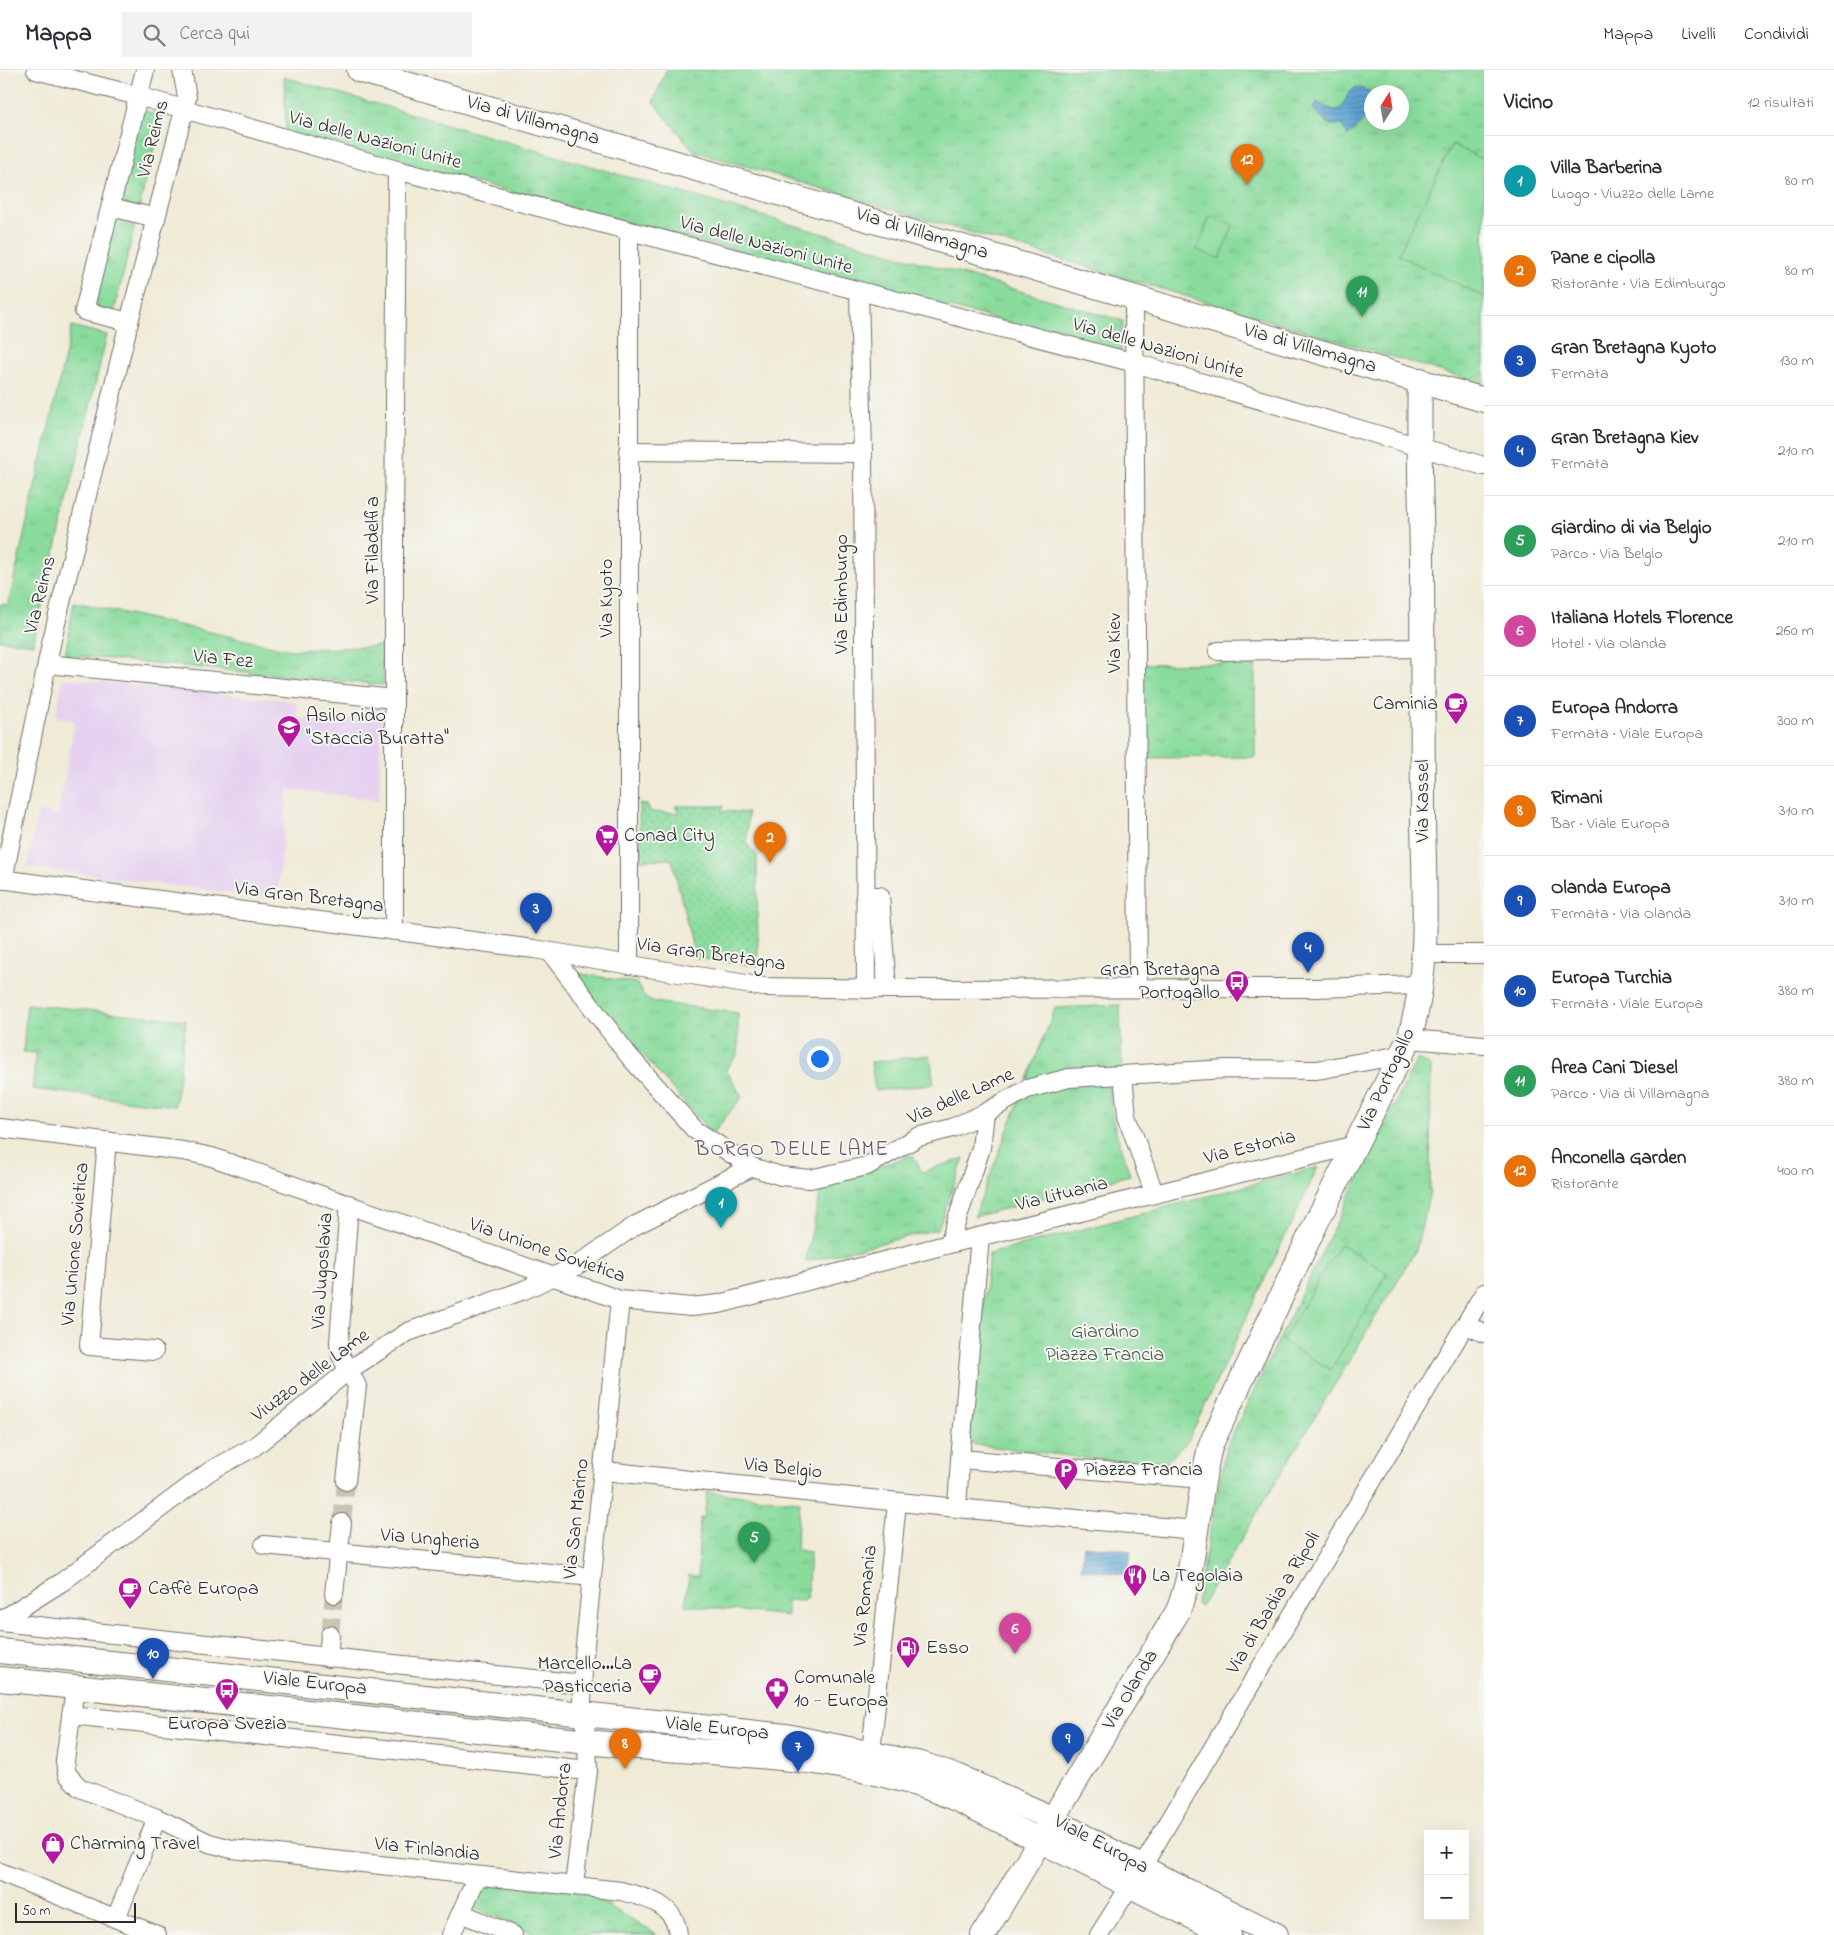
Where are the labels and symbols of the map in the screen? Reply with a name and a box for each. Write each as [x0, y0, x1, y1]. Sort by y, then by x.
north arrow [1364, 85, 1409, 130]
street label: Via di Villamagna [462, 88, 603, 155]
street label: Via Reims [130, 97, 178, 182]
street label: Via delle Nazioni Unite [285, 104, 465, 178]
pin: 12 [1231, 144, 1263, 185]
street label: Via di Villamagna [851, 200, 992, 269]
street label: Via delle Nazioni Unite [676, 209, 856, 283]
pin: 11 [1346, 276, 1378, 317]
street label: Via delle Nazioni Unite [1068, 310, 1247, 387]
street label: Via di Villamagna [1239, 316, 1380, 383]
street label: Via Filadelfia [359, 496, 388, 605]
street label: Via Edimburgo [828, 534, 858, 655]
street label: Via Reims [17, 553, 65, 638]
street label: Via Kyoto [593, 559, 622, 638]
street label: Via Kiev [1101, 613, 1130, 674]
street label: Via Fez [191, 642, 255, 678]
place label: Caminia [1373, 690, 1438, 719]
cafe icon: Caminia [1443, 691, 1469, 725]
place label: Asilo nido "Staccia Buratta" [306, 702, 449, 754]
school or university icon: Asilo nido "Staccia Buratta" [276, 714, 302, 748]
street label: Via Kassel [1409, 760, 1438, 843]
place label: Conad City [624, 822, 715, 851]
pin: 2 [754, 822, 786, 863]
supermarket icon: Conad City [594, 823, 620, 857]
street label: Via Gran Bretagna [232, 874, 385, 923]
pin: 3 [520, 893, 552, 934]
street label: Via Gran Bretagna [634, 930, 787, 981]
pin: 4 [1292, 932, 1324, 973]
place label: Gran Bretagna Portogallo [1100, 956, 1220, 1009]
bus stop icon: Gran Bretagna Portogallo [1224, 969, 1250, 1003]
street label: Via Portogallo [1350, 1024, 1424, 1138]
your location [807, 1046, 833, 1072]
street label: Via delle Lame [902, 1061, 1019, 1134]
street label: Via Estonia [1200, 1123, 1299, 1174]
district label: BORGO DELLE LAME [694, 1135, 889, 1165]
street label: Via Unione Sovietica [54, 1161, 98, 1328]
street label: Via Lituania [1012, 1170, 1111, 1221]
pin: 1 [705, 1187, 737, 1228]
street label: Via Unione Sovietica [464, 1210, 629, 1291]
street label: Via Jugoslavia [304, 1212, 343, 1331]
park label: Giardino Piazza Francia [1046, 1318, 1164, 1370]
street label: Viuzzo delle Lame [245, 1322, 376, 1431]
street label: Via Belgio [741, 1450, 824, 1489]
place label: Piazza Francia [1084, 1456, 1203, 1485]
street label: Via San Marino [556, 1457, 598, 1582]
parking icon: Piazza Francia [1053, 1457, 1079, 1491]
street label: Via Ungheria [378, 1521, 481, 1560]
pin: 5 [738, 1522, 770, 1563]
street label: Via di Badia a Ripoli [1219, 1526, 1328, 1681]
street label: Via Romania [846, 1544, 886, 1649]
place label: La Tegolaia [1152, 1562, 1243, 1592]
restaurant icon: La Tegolaia [1122, 1563, 1148, 1597]
place label: Caffè Europa [148, 1575, 259, 1604]
cafe icon: Caffè Europa [117, 1576, 143, 1610]
pin: 6 [999, 1613, 1031, 1654]
place label: Esso [926, 1634, 969, 1663]
fuel station icon: Esso [895, 1635, 921, 1669]
pin: 10 [137, 1638, 169, 1679]
street label: Via Olanda [1095, 1644, 1166, 1736]
place label: Marcello...La Pasticceria [537, 1650, 632, 1702]
cafe icon: Marcello...La Pasticceria [637, 1662, 663, 1696]
street label: Viale Europa [261, 1664, 368, 1704]
place label: Comunale 10 - Europa [794, 1664, 888, 1716]
pharmacy icon: Comunale 10 - Europa [764, 1676, 790, 1710]
bus stop icon: Europa Svezia [214, 1677, 240, 1711]
street label: Viale Europa [663, 1709, 770, 1749]
place label: Europa Svezia [167, 1710, 287, 1739]
pin: 9 [1052, 1723, 1084, 1764]
pin: 8 [609, 1728, 641, 1769]
pin: 7 [782, 1731, 814, 1772]
street label: Via Andorra [541, 1761, 580, 1862]
street label: Viale Europa [1047, 1807, 1154, 1882]
place label: Charming Travel [70, 1830, 200, 1860]
street label: Via Finlandia [372, 1830, 481, 1870]
shop icon: Charming Travel [40, 1831, 66, 1865]
scale bar [15, 1900, 136, 1923]

